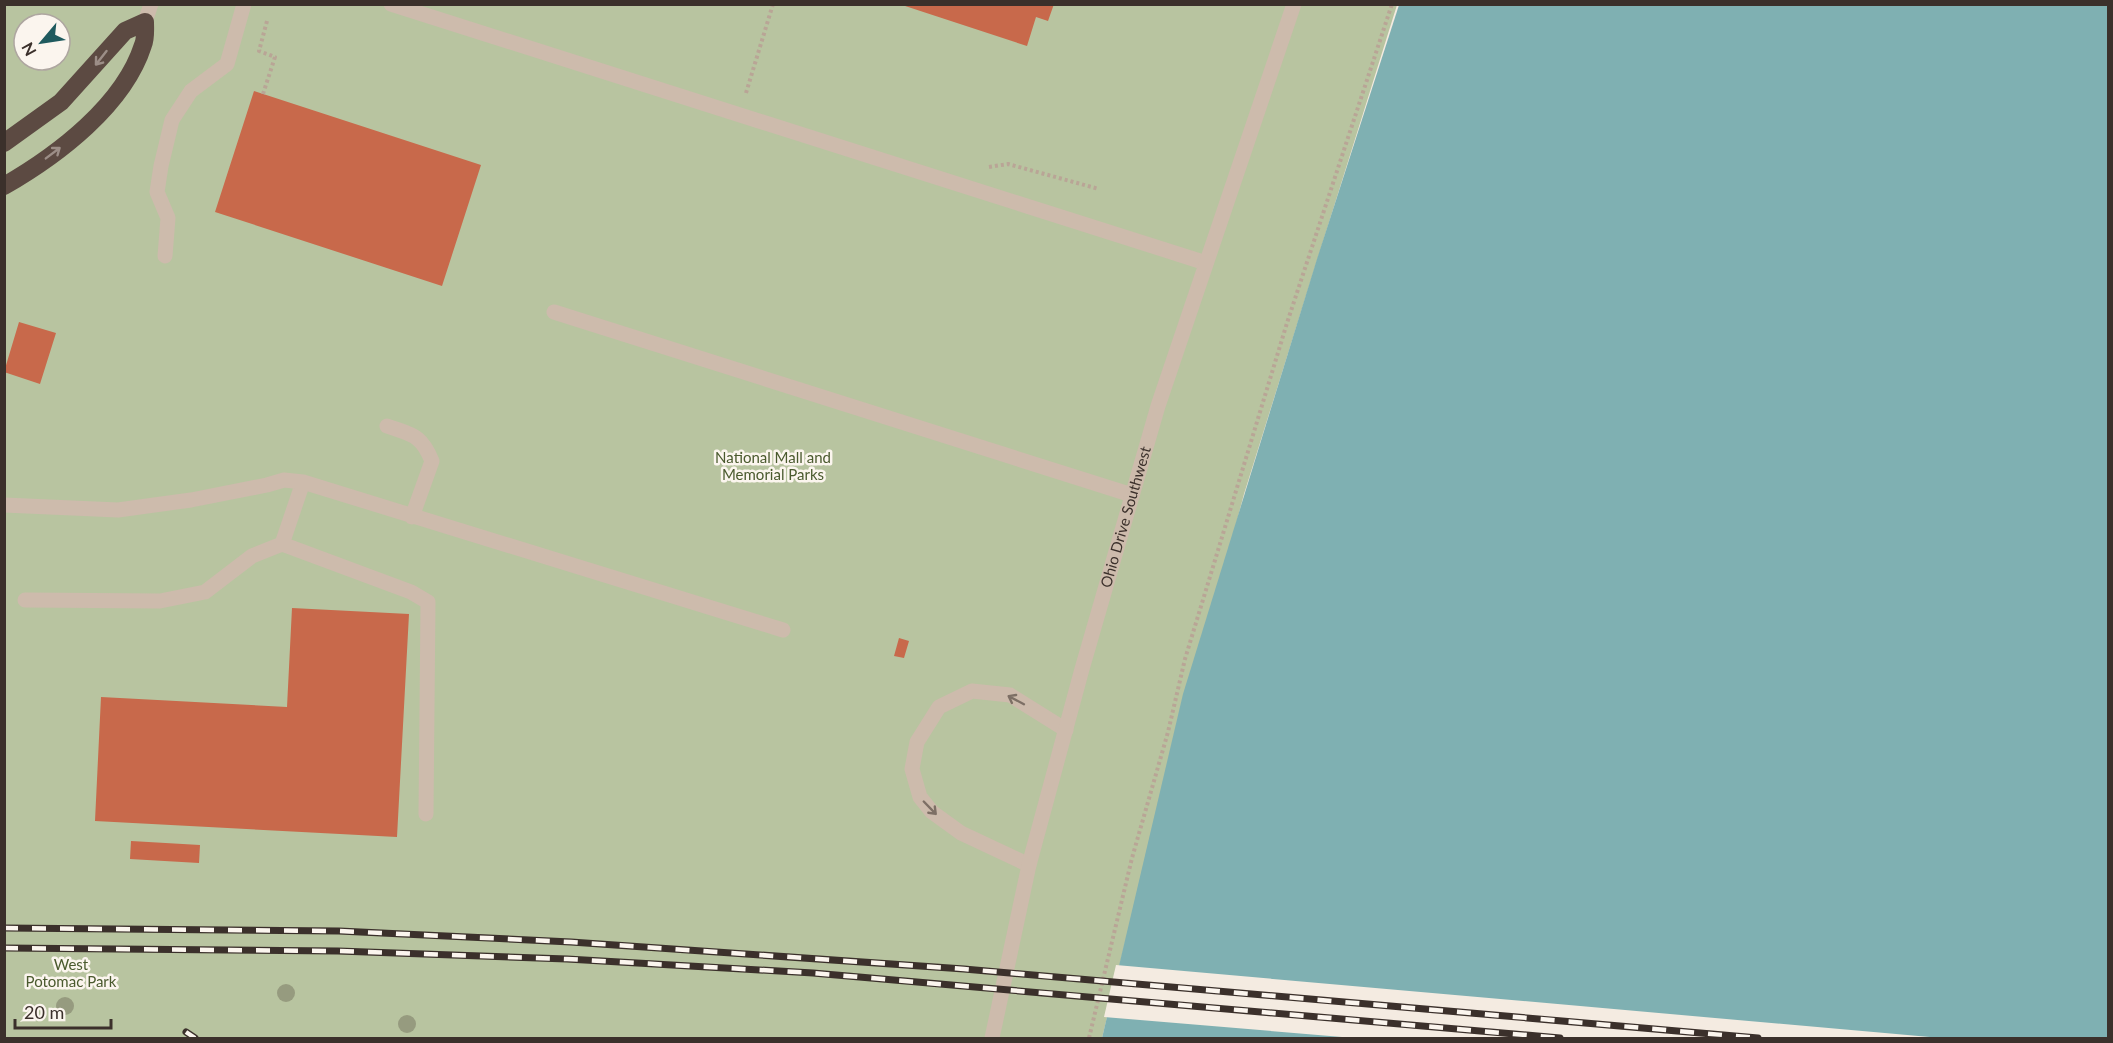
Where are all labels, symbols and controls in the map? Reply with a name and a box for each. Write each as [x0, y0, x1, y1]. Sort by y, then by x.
north arrow [12, 12, 72, 72]
text: N [17, 40, 40, 60]
one-way arrow [94, 49, 107, 65]
one-way arrow [44, 147, 60, 160]
street label: Ohio Drive Southwest [1096, 444, 1154, 590]
park label: National Mall and Memorial Parks [715, 448, 831, 483]
one-way arrow [1007, 693, 1025, 705]
one-way arrow [923, 801, 937, 816]
park label: West Potomac Park [26, 955, 117, 990]
scale bar [15, 992, 111, 1030]
text: 20 m [24, 1001, 64, 1023]

